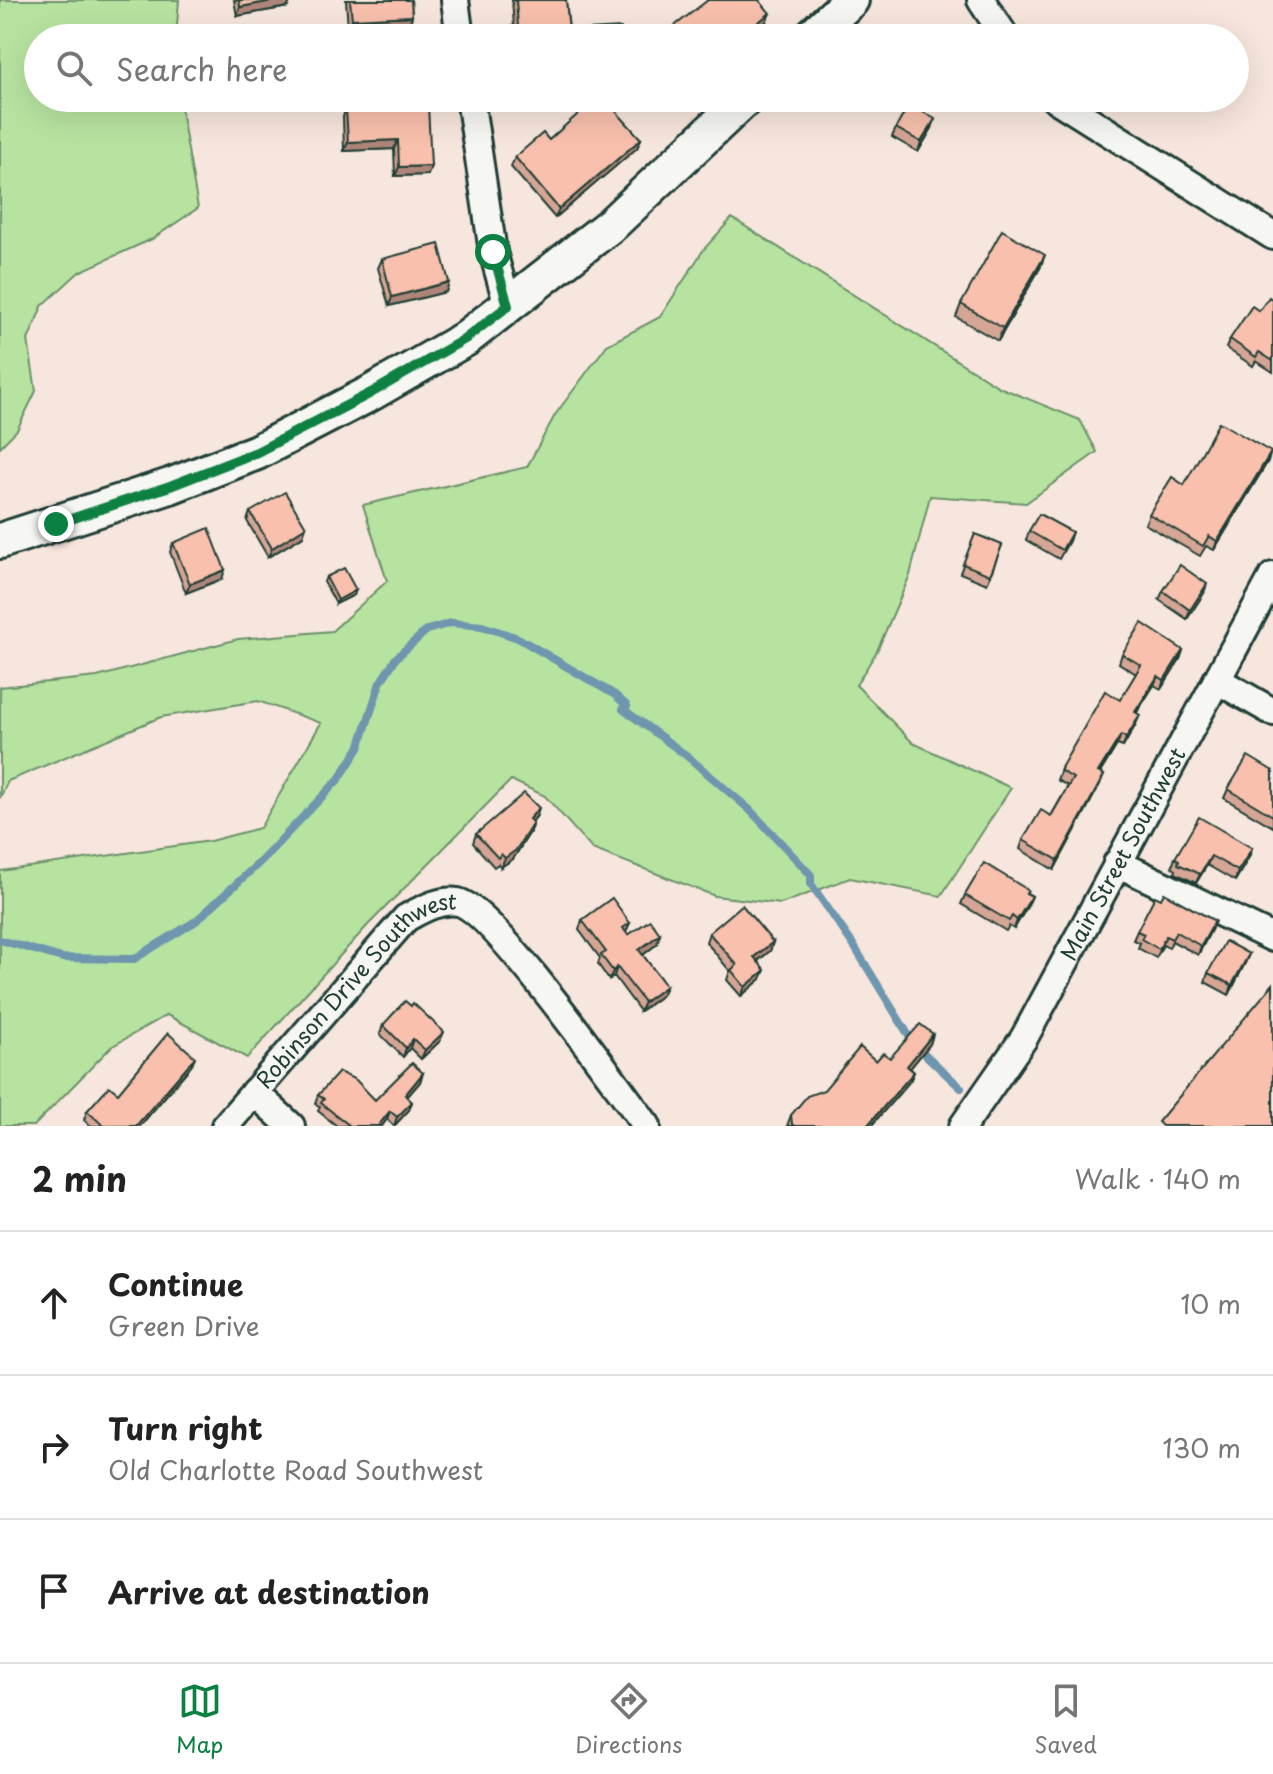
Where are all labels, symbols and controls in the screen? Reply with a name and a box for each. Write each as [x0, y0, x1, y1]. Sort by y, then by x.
search box [24, 24, 1249, 112]
icon: search [52, 46, 96, 90]
text: Search here [116, 46, 288, 91]
route start [475, 234, 511, 270]
route end [38, 506, 74, 542]
street label: Main Street Southwest [1051, 741, 1193, 966]
street label: Robinson Drive Southwest [247, 883, 457, 1095]
text: 2 min [32, 1152, 127, 1204]
text: Walk · 140 m [1075, 1159, 1241, 1198]
text: Continue [108, 1261, 243, 1306]
icon: ahead [32, 1281, 76, 1325]
text: 10 m [1180, 1284, 1241, 1323]
text: Green Drive [108, 1306, 260, 1345]
text: Turn right [108, 1405, 263, 1450]
icon: right [32, 1425, 76, 1469]
text: 130 m [1162, 1428, 1241, 1467]
text: Old Charlotte Road Southwest [108, 1450, 483, 1489]
icon: arrive [32, 1569, 76, 1613]
text: Arrive at destination [108, 1569, 430, 1614]
tab: Map [176, 1679, 223, 1760]
tab: Directions [575, 1679, 682, 1760]
tab: Saved [1034, 1679, 1097, 1760]

